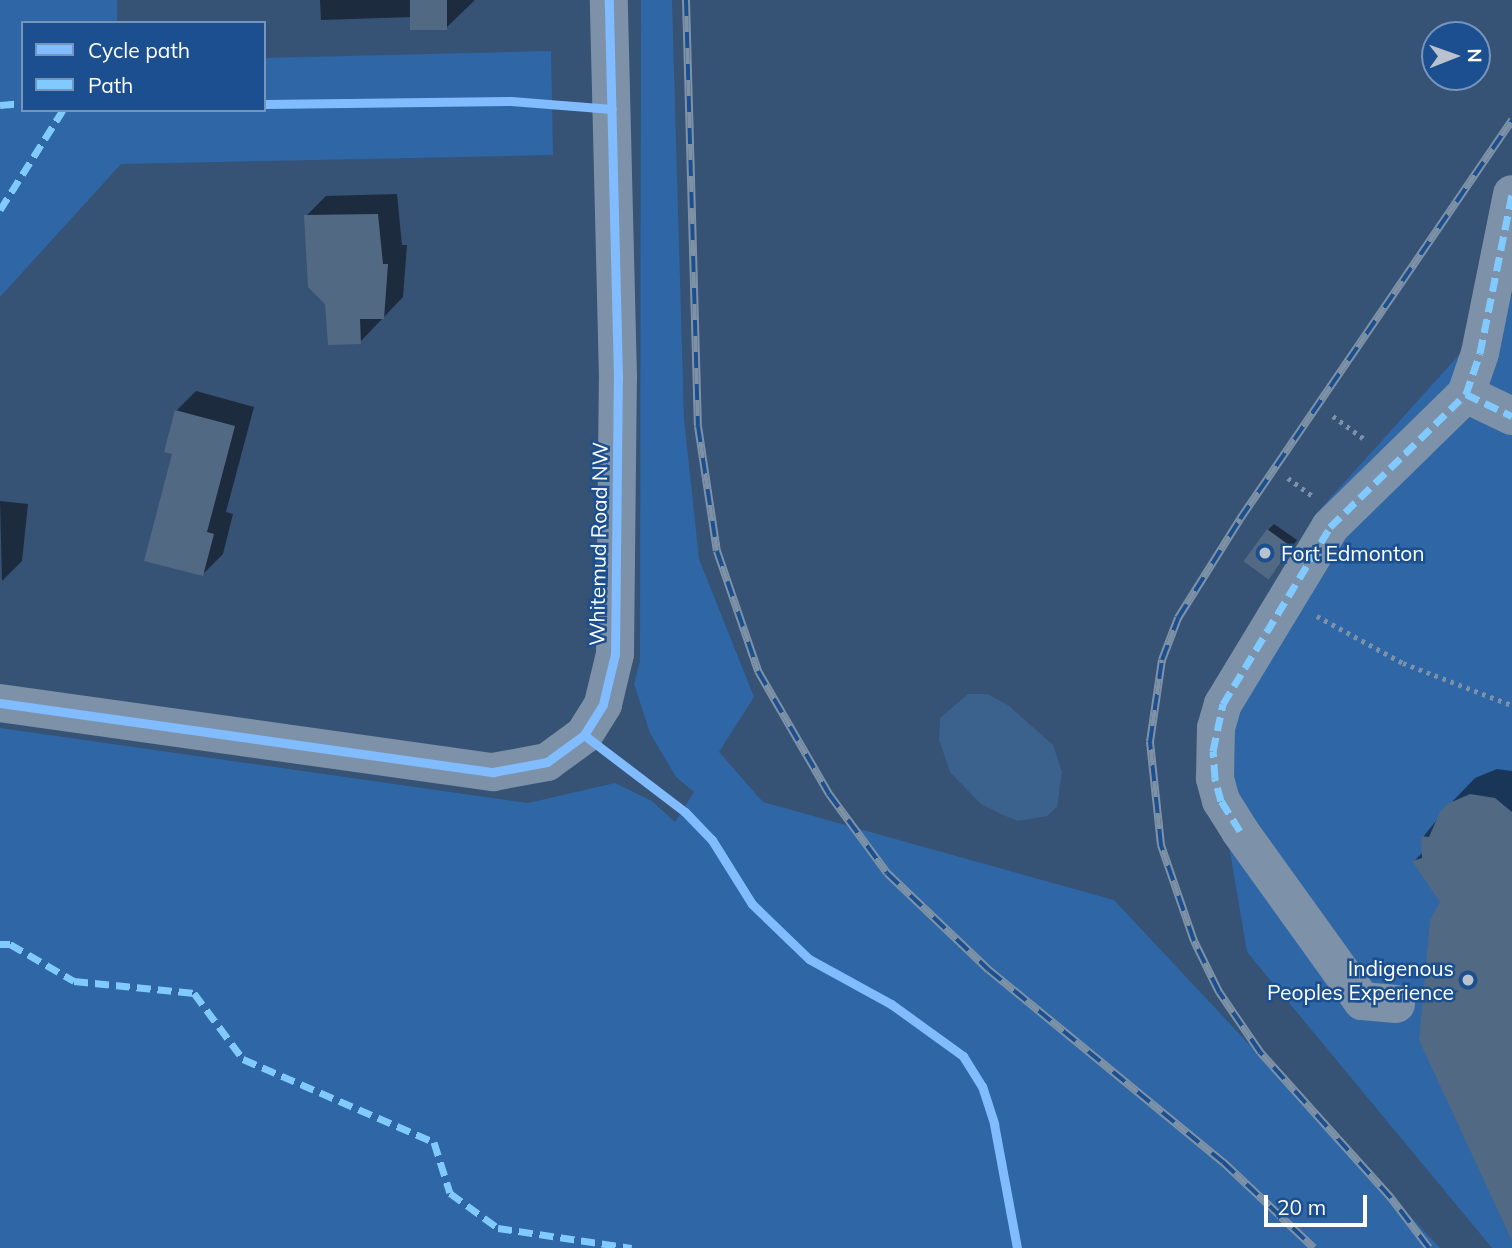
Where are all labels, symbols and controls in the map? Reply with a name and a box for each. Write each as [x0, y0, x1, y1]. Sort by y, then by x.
legend [21, 21, 266, 112]
north arrow [1421, 21, 1491, 91]
text: Cycle path [88, 37, 190, 63]
text: N [1463, 48, 1487, 63]
text: Path [88, 72, 133, 98]
street label: Whitemud Road NW [584, 442, 612, 646]
place label: Fort Edmonton [1281, 540, 1425, 566]
marker: Fort Edmonton [1255, 543, 1275, 563]
place label: Indigenous Peoples Experience [1267, 955, 1454, 1005]
marker: Indigenous Peoples Experience [1460, 972, 1476, 988]
scale bar [1267, 1182, 1370, 1226]
text: 20 m [1277, 1194, 1326, 1220]

